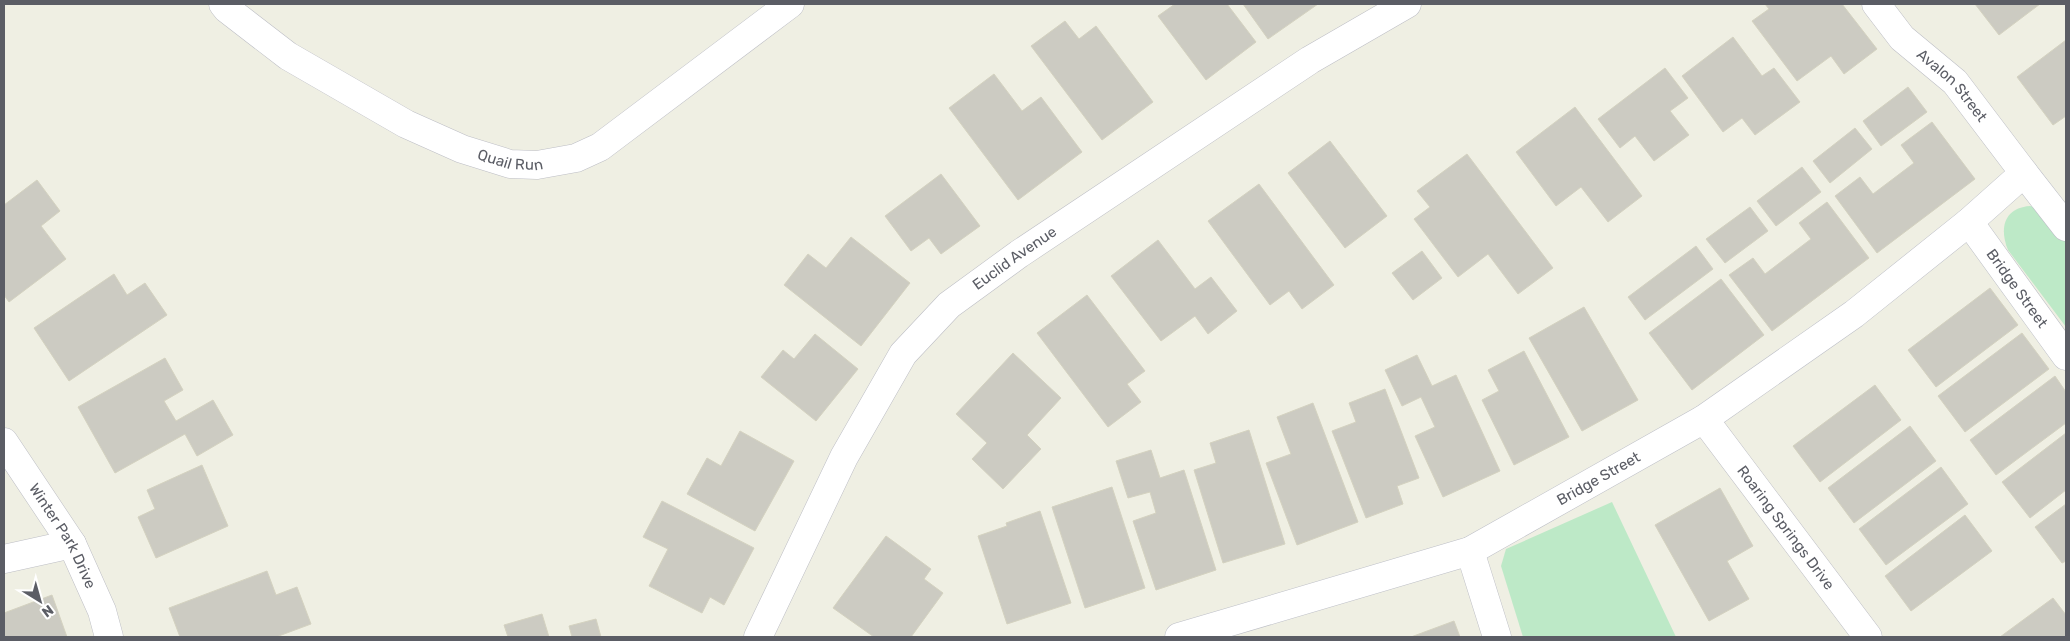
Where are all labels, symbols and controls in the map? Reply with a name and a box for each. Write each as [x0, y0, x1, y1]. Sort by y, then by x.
street label: Avalon Street [1913, 45, 1991, 125]
street label: Quail Run [475, 145, 544, 174]
street label: Euclid Avenue [969, 223, 1060, 294]
street label: Bridge Street [1983, 246, 2052, 331]
street label: Bridge Street [1554, 448, 1643, 509]
street label: Roaring Springs Drive [1733, 462, 1838, 593]
street label: Winter Park Drive [25, 480, 100, 591]
north arrow [15, 576, 65, 626]
text: N [38, 601, 57, 621]

